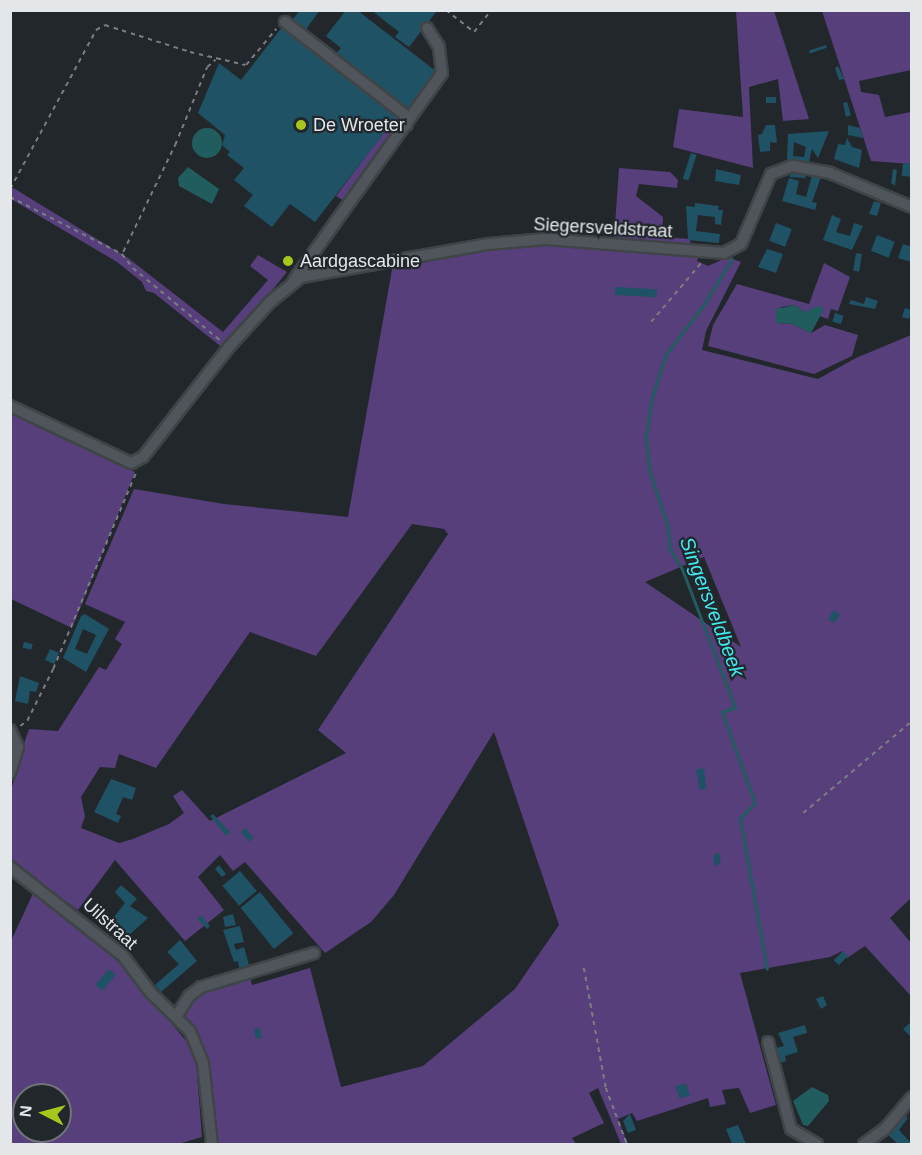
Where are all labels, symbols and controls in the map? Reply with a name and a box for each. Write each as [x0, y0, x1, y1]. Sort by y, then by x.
place label: De Wroeter [313, 114, 405, 136]
marker: De Wroeter [294, 118, 308, 132]
street label: Siegersveldstraat [533, 214, 673, 242]
place label: Aardgascabine [300, 250, 420, 272]
marker: Aardgascabine [281, 254, 295, 268]
water label: Singersveldbeek [674, 534, 750, 680]
street label: Uilstraat [78, 894, 142, 954]
north arrow [12, 1083, 72, 1143]
text: N [17, 1105, 35, 1118]

